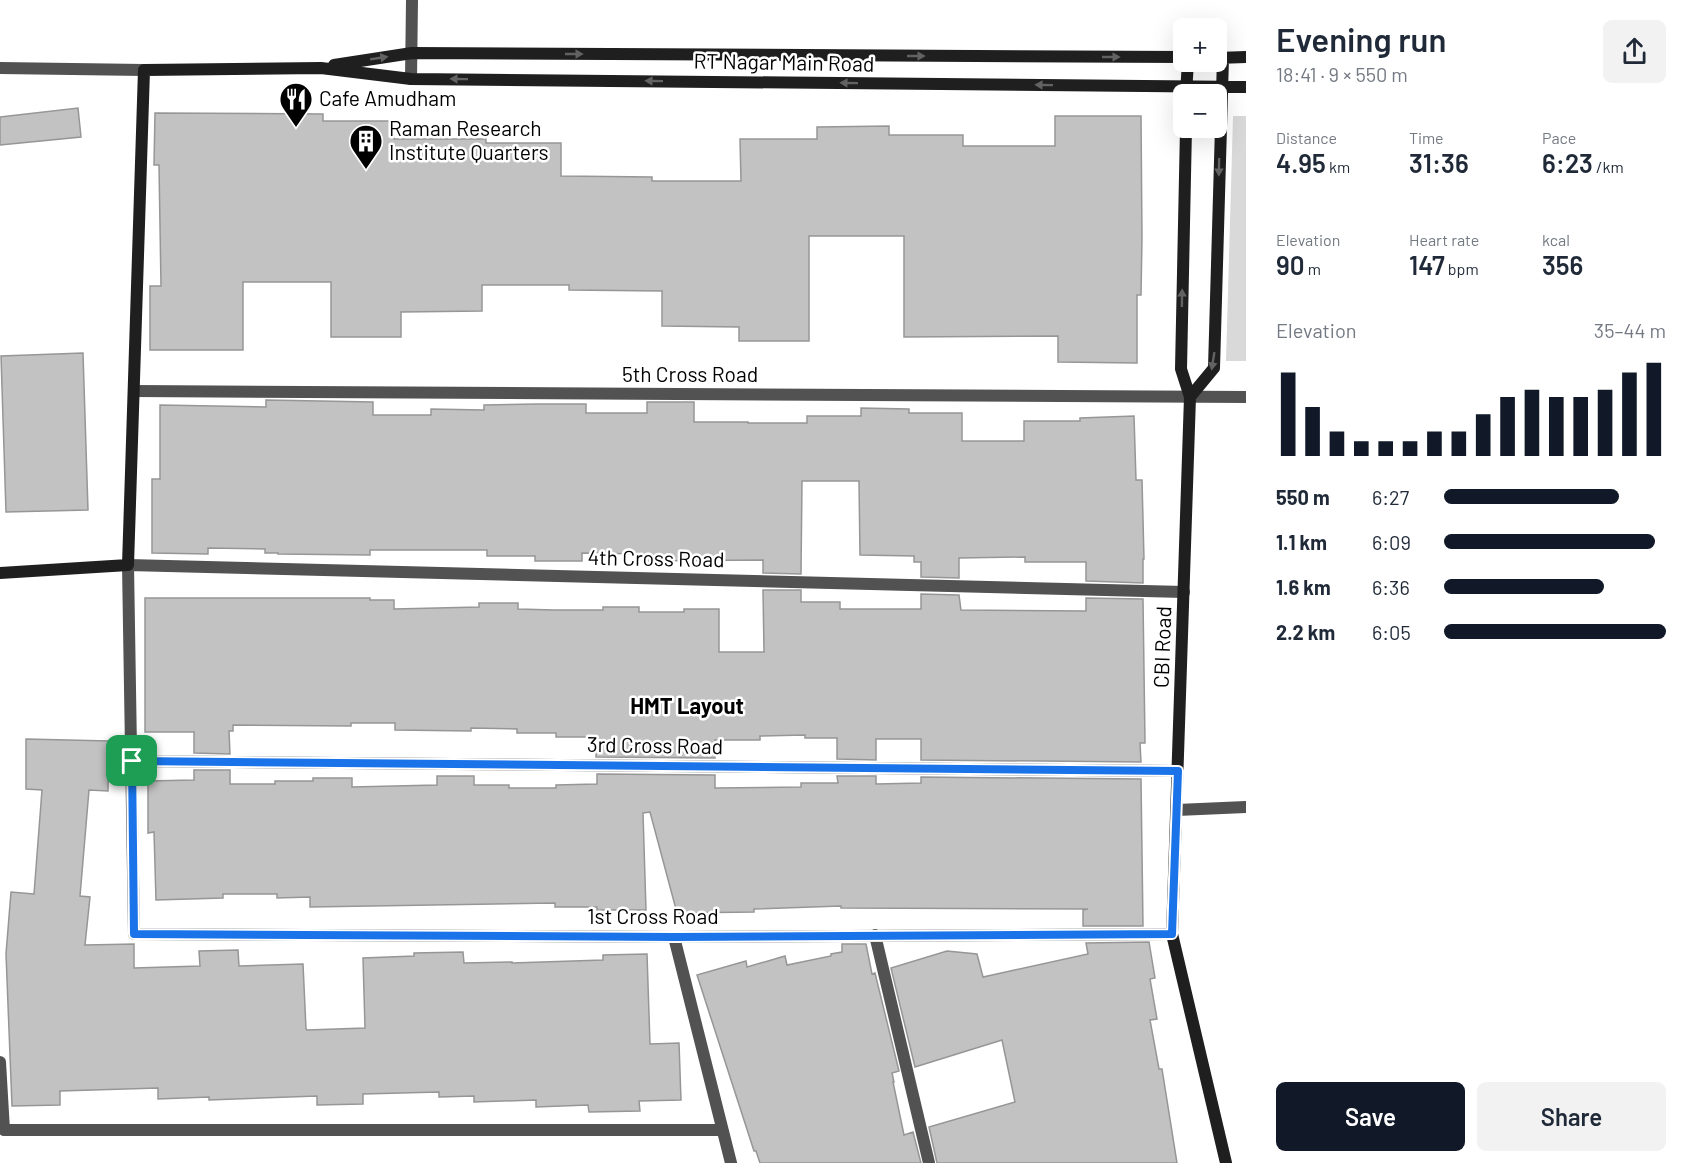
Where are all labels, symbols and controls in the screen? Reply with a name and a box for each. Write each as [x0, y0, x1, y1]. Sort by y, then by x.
map controls [1173, 18, 1227, 138]
button: + [1173, 18, 1227, 72]
text: Evening run [1276, 19, 1446, 59]
button: share [1603, 20, 1666, 83]
street label: RT Nagar Main Road [693, 47, 875, 76]
one-way arrow [564, 49, 583, 58]
one-way arrow [906, 51, 925, 60]
one-way arrow [1101, 52, 1120, 62]
one-way arrow [370, 53, 389, 62]
text: 18:41 · 9 × 550 m [1276, 62, 1408, 86]
one-way arrow [449, 75, 468, 84]
one-way arrow [644, 76, 663, 86]
one-way arrow [839, 78, 858, 88]
one-way arrow [1034, 80, 1053, 90]
restaurant icon: Cafe Amudham [278, 81, 314, 128]
button: − [1173, 84, 1227, 138]
place label: Cafe Amudham [319, 85, 456, 110]
place label: Raman Research Institute Quarters [389, 115, 549, 164]
building icon: Raman Research Institute Quarters [348, 123, 384, 170]
text: Distance [1276, 128, 1337, 147]
text: Time [1409, 128, 1444, 147]
text: Pace [1542, 128, 1576, 147]
text: 4.95 [1276, 147, 1326, 178]
text: 31:36 [1409, 147, 1469, 178]
text: 6:23 [1542, 147, 1593, 178]
one-way arrow [1215, 157, 1224, 176]
text: km [1326, 157, 1350, 176]
text: /km [1593, 157, 1624, 176]
text: Elevation [1276, 230, 1340, 249]
text: Heart rate [1409, 230, 1479, 249]
text: kcal [1542, 230, 1570, 249]
text: 90 [1276, 249, 1304, 280]
text: 147 [1409, 249, 1445, 280]
text: 356 [1542, 249, 1583, 280]
text: m [1304, 259, 1321, 278]
text: bpm [1445, 259, 1479, 278]
one-way arrow [1177, 288, 1187, 307]
text: Elevation [1276, 318, 1357, 342]
text: 35–44 m [1594, 318, 1666, 342]
one-way arrow [1208, 352, 1217, 371]
street label: 5th Cross Road [622, 361, 758, 386]
text: 550 m [1276, 485, 1330, 509]
text: 6:27 [1372, 485, 1409, 509]
text: 1.1 km [1276, 530, 1327, 554]
text: 6:09 [1372, 530, 1411, 554]
street label: 4th Cross Road [587, 544, 725, 571]
text: 1.6 km [1276, 575, 1331, 599]
text: 6:36 [1372, 575, 1410, 599]
street label: CBI Road [1148, 606, 1175, 688]
text: 2.2 km [1276, 620, 1335, 644]
text: 6:05 [1372, 620, 1411, 644]
district label: HMT Layout [630, 692, 744, 718]
street label: 3rd Cross Road [587, 731, 723, 758]
pin [106, 735, 157, 786]
icon: arrive [115, 744, 148, 777]
street label: 1st Cross Road [587, 903, 719, 928]
button: Save [1276, 1082, 1465, 1151]
button: Share [1477, 1082, 1666, 1151]

